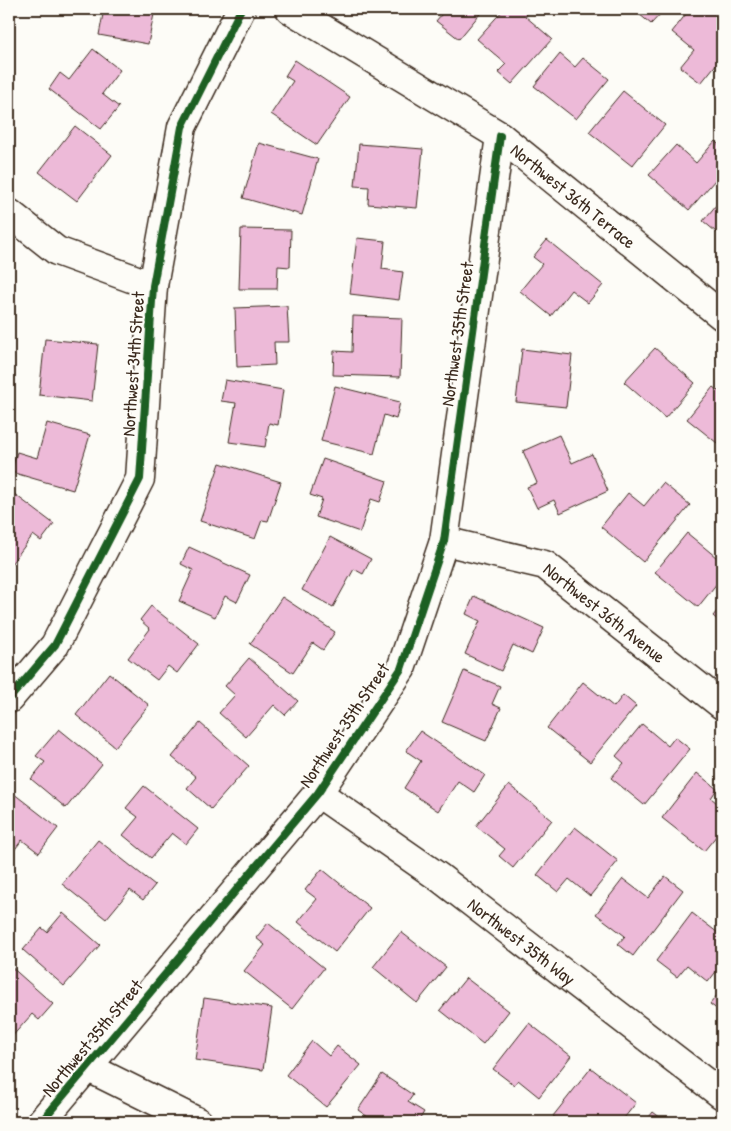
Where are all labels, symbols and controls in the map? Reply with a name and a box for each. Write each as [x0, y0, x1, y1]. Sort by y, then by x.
street label: Northwest 36th Terrace [506, 137, 641, 254]
street label: Northwest 35th Street [434, 259, 480, 408]
street label: Northwest 34th Street [115, 290, 151, 437]
street label: Northwest 36th Avenue [538, 556, 671, 668]
street label: Northwest 35th Street [293, 657, 396, 792]
street label: Northwest 35th Way [463, 892, 581, 991]
street label: Northwest 35th Street [36, 974, 149, 1102]

